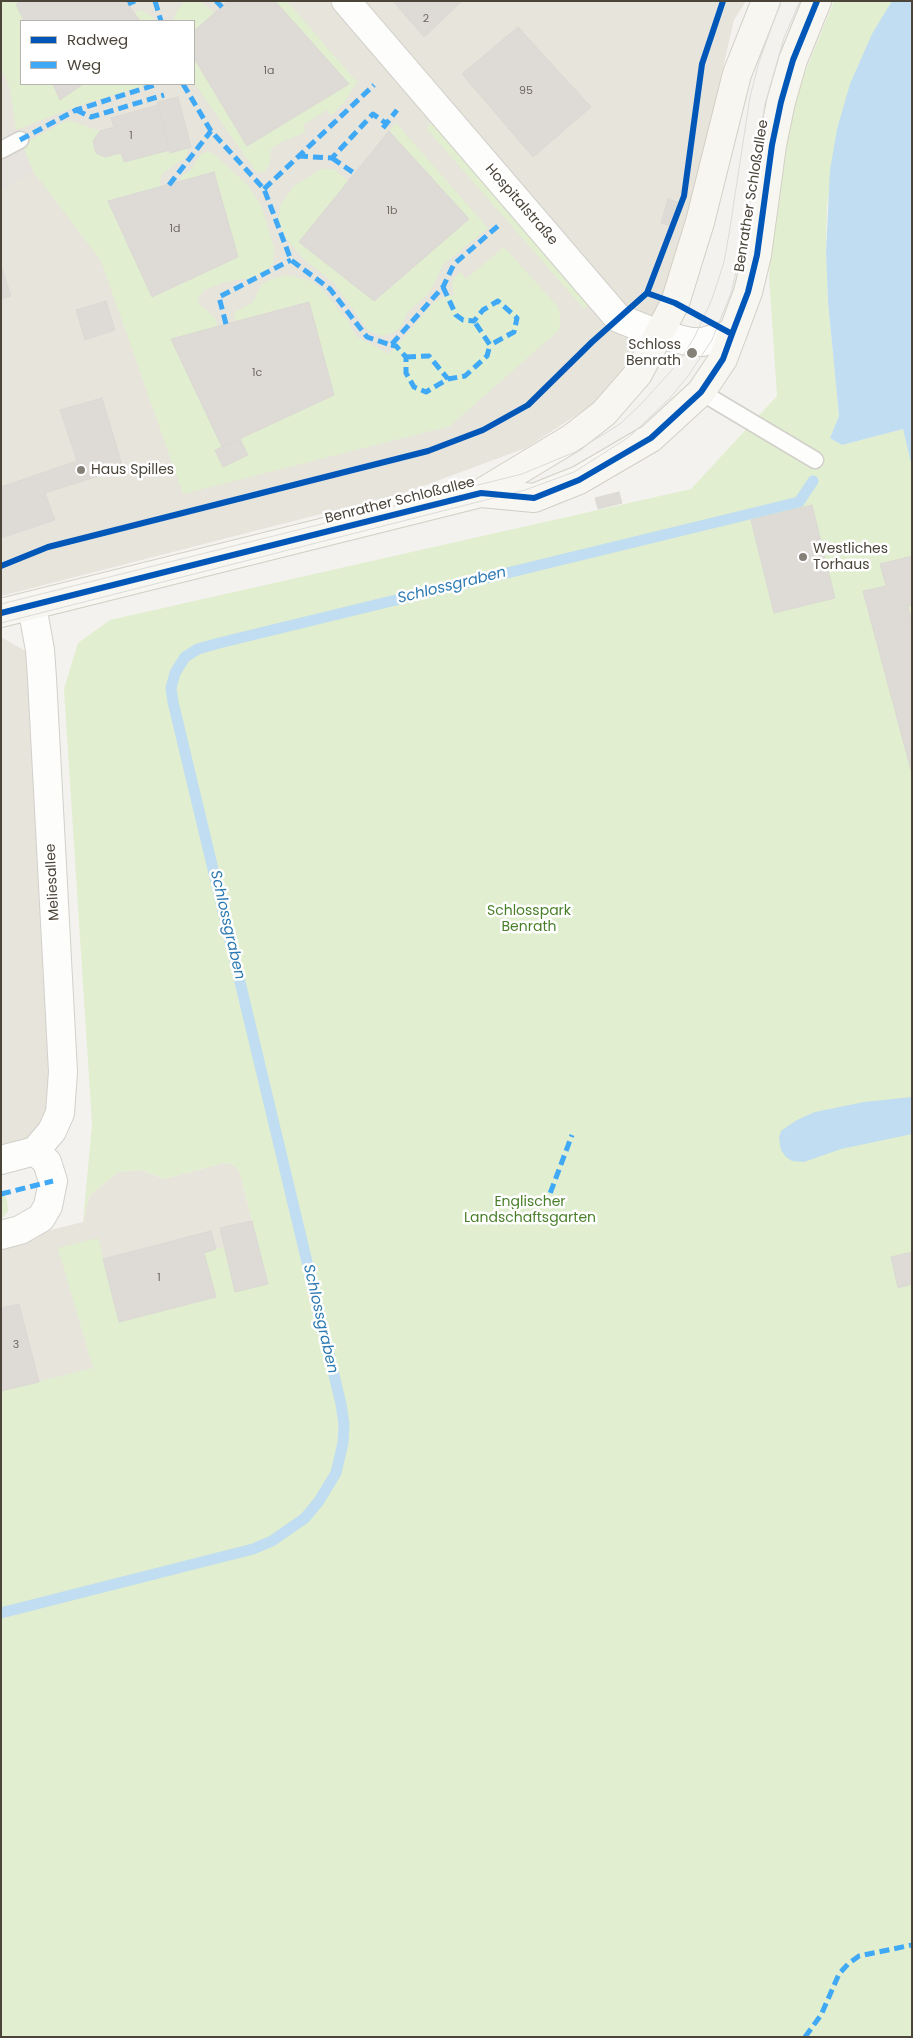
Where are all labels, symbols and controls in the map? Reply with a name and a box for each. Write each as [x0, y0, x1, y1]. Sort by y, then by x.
house number: 2 [423, 12, 429, 26]
legend [20, 20, 195, 85]
text: Radweg [67, 29, 128, 50]
text: Weg [67, 54, 101, 75]
house number: 1a [264, 64, 274, 78]
house number: 95 [519, 84, 533, 98]
street label: Benrather Schloßallee [732, 119, 772, 273]
house number: 1 [129, 129, 133, 143]
street label: Hospitalstraße [481, 161, 561, 249]
house number: 1b [387, 204, 397, 218]
house number: 1d [170, 222, 180, 236]
place label: Schloss Benrath [626, 337, 681, 370]
marker: Schloss Benrath [685, 346, 699, 360]
house number: 1c [252, 366, 262, 380]
place label: Haus Spilles [91, 462, 174, 478]
marker: Haus Spilles [75, 464, 87, 476]
street label: Benrather Schloßallee [323, 474, 477, 528]
place label: Westliches Torhaus [813, 541, 888, 574]
marker: Westliches Torhaus [797, 551, 809, 563]
water label: Schlossgraben [396, 564, 508, 608]
street label: Meliesallee [43, 843, 63, 921]
water label: Schlossgraben [206, 869, 248, 981]
park label: Schlosspark Benrath [487, 903, 571, 936]
park label: Englischer Landschaftsgarten [464, 1194, 596, 1226]
water label: Schlossgraben [299, 1263, 341, 1375]
house number: 1 [157, 1271, 161, 1285]
house number: 3 [13, 1338, 19, 1352]

